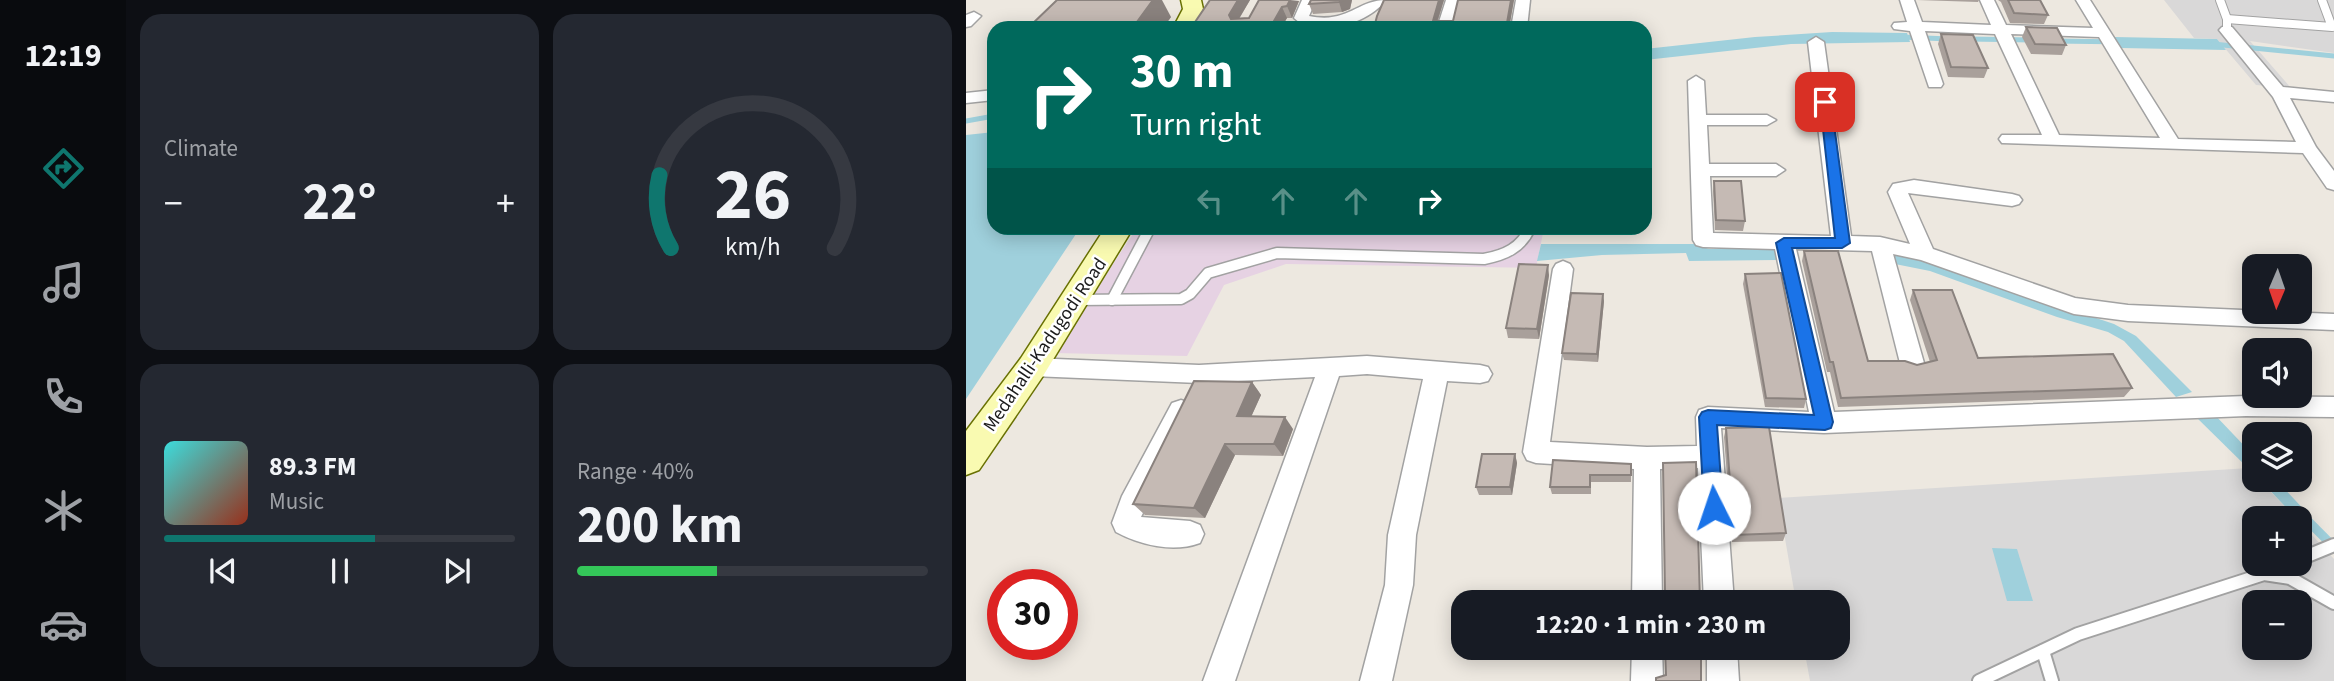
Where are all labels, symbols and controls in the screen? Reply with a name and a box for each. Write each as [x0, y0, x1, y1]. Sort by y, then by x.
text: 12:19 [24, 33, 102, 79]
text: 30 m [1130, 37, 1234, 107]
icon: right [1015, 49, 1106, 140]
pin [1795, 72, 1855, 132]
icon: arrive [1806, 83, 1844, 121]
text: Turn right [1130, 102, 1261, 148]
text: Climate [164, 132, 238, 165]
text: 26 [714, 143, 791, 247]
icon: directions [39, 144, 88, 193]
text: 22° [303, 166, 376, 240]
text: − [164, 177, 183, 231]
text: + [496, 177, 515, 231]
icon: left [1191, 182, 1229, 220]
icon: ahead [1264, 182, 1302, 220]
icon: ahead [1337, 182, 1375, 220]
icon: right [1410, 182, 1448, 220]
text: km/h [725, 229, 780, 265]
street label: Medahalli-Kadugodi Road [977, 253, 1114, 437]
north arrow [2242, 254, 2312, 324]
map controls [2242, 254, 2312, 660]
icon: music [39, 258, 88, 307]
button: sound [2242, 338, 2312, 408]
icon: phone [39, 372, 88, 421]
button: layers [2242, 422, 2312, 492]
text: 89.3 FM [269, 448, 357, 485]
text: Range · 40% [577, 455, 694, 488]
position arrow [1677, 471, 1751, 545]
text: Music [269, 485, 324, 518]
icon: climate [39, 486, 88, 535]
text: 200 km [577, 489, 743, 563]
button: + [2242, 506, 2312, 576]
icon: previous [204, 552, 242, 590]
icon: pause [321, 552, 359, 590]
icon: next [438, 552, 476, 590]
speed limit sign: 30 [987, 569, 1078, 660]
button: − [2242, 590, 2312, 660]
icon: car [39, 600, 88, 649]
text: 12:20 · 1 min · 230 m [1535, 606, 1766, 643]

